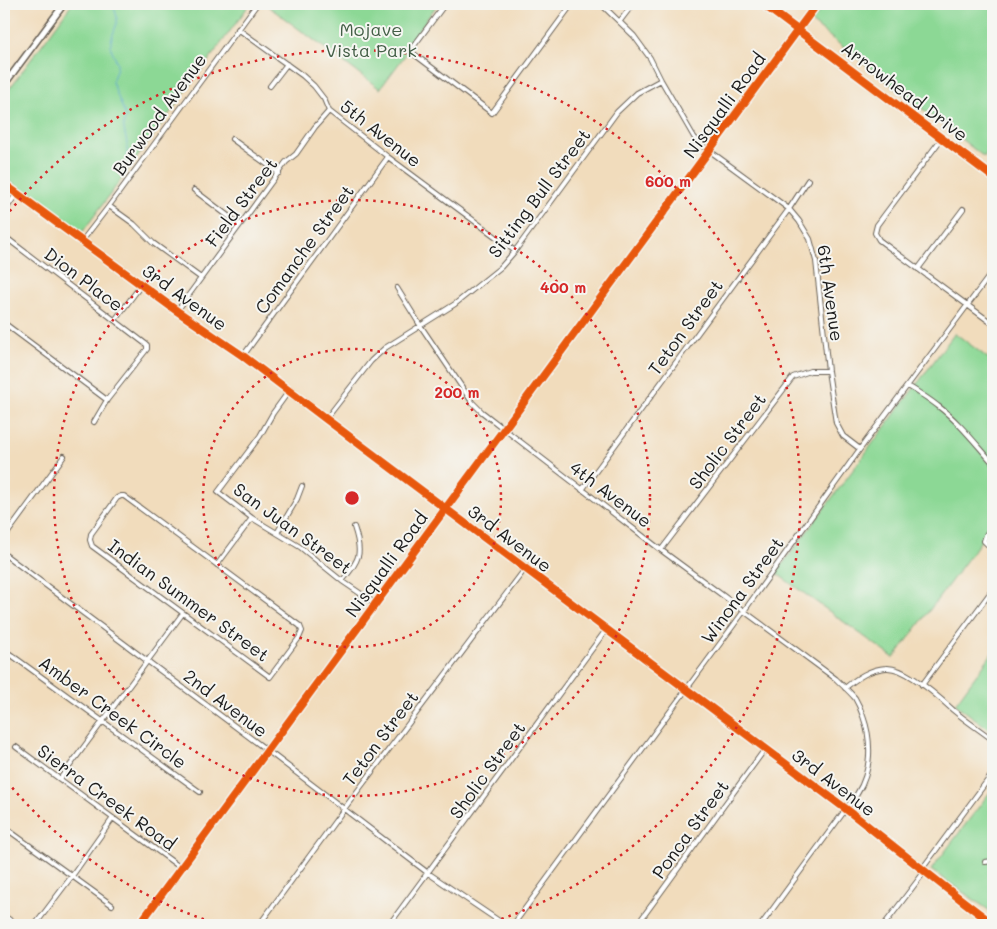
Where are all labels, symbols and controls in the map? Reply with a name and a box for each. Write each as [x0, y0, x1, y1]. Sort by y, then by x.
park label: Mojave Vista Park [325, 17, 417, 62]
street label: Arrowhead Drive [837, 36, 973, 146]
street label: Nisqualli Road [677, 47, 771, 163]
street label: Burwood Avenue [107, 48, 211, 180]
street label: 5th Avenue [336, 94, 426, 172]
street label: Sitting Bull Street [482, 123, 596, 263]
street label: Field Street [200, 153, 282, 251]
text: 600 m [645, 171, 691, 191]
street label: Comanche Street [249, 180, 359, 318]
street label: Dion Place [40, 242, 128, 316]
street label: 6th Avenue [812, 243, 850, 343]
street label: 3rd Avenue [138, 258, 232, 336]
street label: Teton Street [642, 274, 728, 380]
text: 400 m [540, 277, 586, 297]
text: 200 m [435, 382, 480, 402]
street label: Sholic Street [683, 388, 771, 494]
street label: 4th Avenue [565, 455, 657, 533]
street label: San Juan Street [229, 477, 357, 579]
centre of rings [343, 489, 361, 507]
street label: 3rd Avenue [463, 499, 557, 577]
street label: Nisqualli Road [339, 506, 433, 622]
street label: Winona Street [695, 532, 789, 648]
street label: Indian Summer Street [104, 533, 274, 667]
street label: Amber Creek Circle [34, 650, 192, 774]
street label: 2nd Avenue [179, 663, 273, 743]
street label: Teton Street [336, 686, 424, 790]
street label: Sholic Street [444, 717, 530, 823]
street label: Sierra Creek Road [33, 738, 181, 856]
street label: 3rd Avenue [787, 743, 881, 821]
street label: Ponca Street [646, 775, 734, 883]

